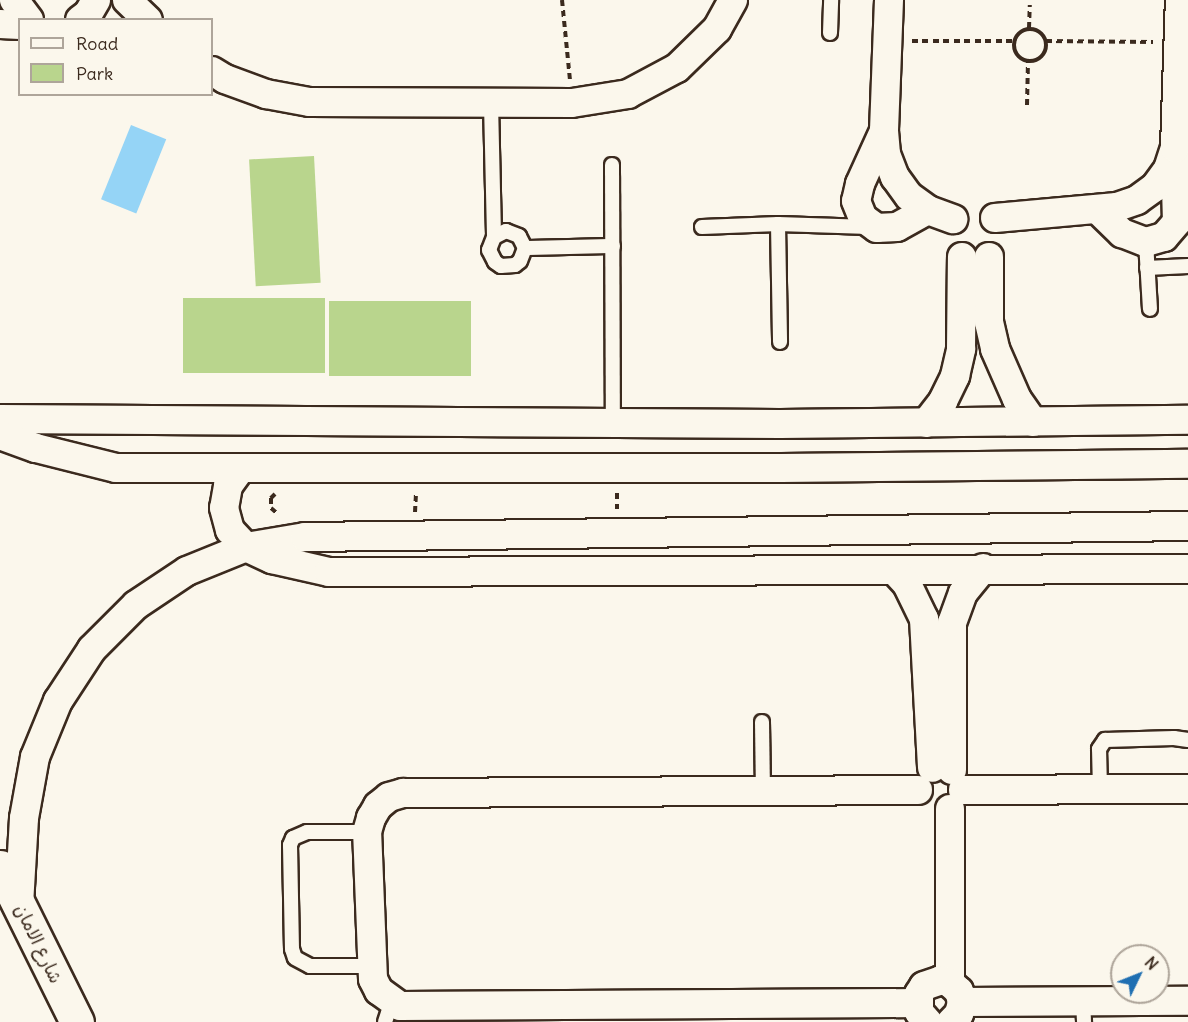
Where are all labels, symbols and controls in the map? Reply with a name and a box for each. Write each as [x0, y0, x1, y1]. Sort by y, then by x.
legend [18, 18, 213, 96]
text: Road [76, 32, 118, 55]
text: Park [76, 62, 113, 85]
street label: شارع الامان [10, 901, 66, 987]
north arrow [1110, 944, 1170, 1004]
text: N [1141, 952, 1163, 974]

